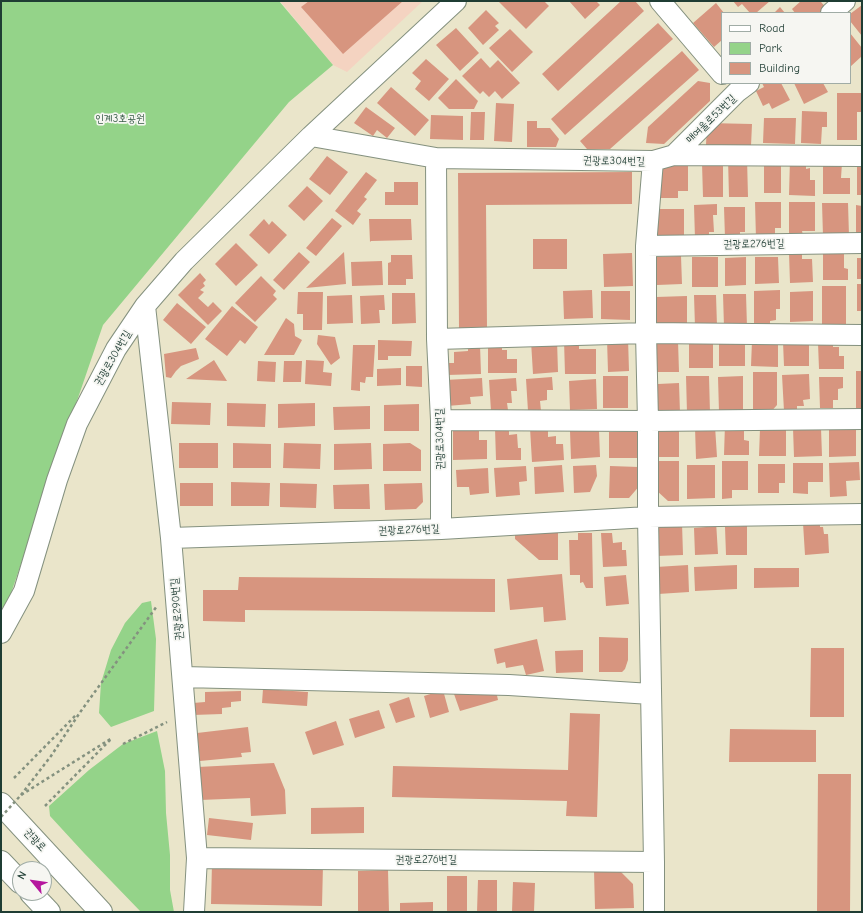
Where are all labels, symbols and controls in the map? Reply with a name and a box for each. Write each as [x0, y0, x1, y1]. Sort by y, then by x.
legend [721, 12, 851, 84]
text: Road [759, 21, 785, 35]
text: Park [759, 41, 782, 55]
text: Building [759, 61, 800, 75]
street label: 매여울로53번길 [683, 92, 739, 146]
park label: 인계3호공원 [95, 112, 145, 126]
street label: 권광로304번길 [583, 154, 645, 168]
street label: 권광로276번길 [723, 237, 785, 251]
street label: 권광로304번길 [92, 328, 134, 388]
street label: 권광로304번길 [433, 408, 447, 470]
street label: 권광로276번길 [378, 522, 440, 538]
street label: 권광로290번길 [168, 577, 186, 641]
street label: 권광로 [21, 826, 49, 854]
street label: 권광로276번길 [395, 853, 457, 867]
north arrow [12, 861, 52, 901]
text: N [15, 869, 29, 882]

